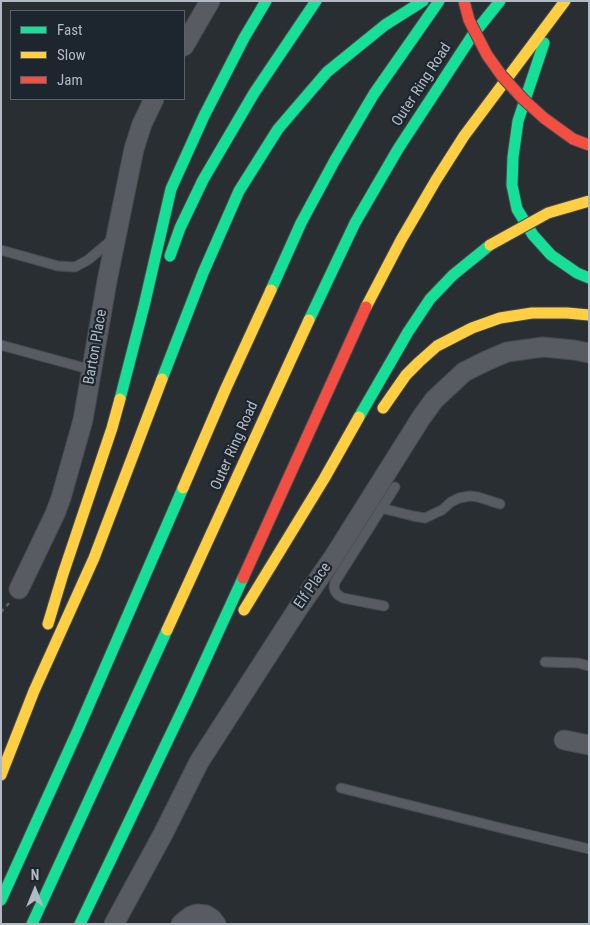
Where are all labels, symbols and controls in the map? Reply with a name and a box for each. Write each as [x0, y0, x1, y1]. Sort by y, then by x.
legend [10, 10, 185, 100]
text: Fast [57, 21, 82, 39]
street label: Outer Ring Road [388, 40, 456, 130]
text: Slow [57, 46, 86, 64]
text: Jam [57, 71, 83, 89]
street label: Barton Place [81, 308, 111, 386]
street label: Outer Ring Road [207, 399, 263, 493]
street label: Elf Place [291, 560, 335, 612]
north arrow [10, 865, 60, 915]
text: N [31, 867, 39, 883]

